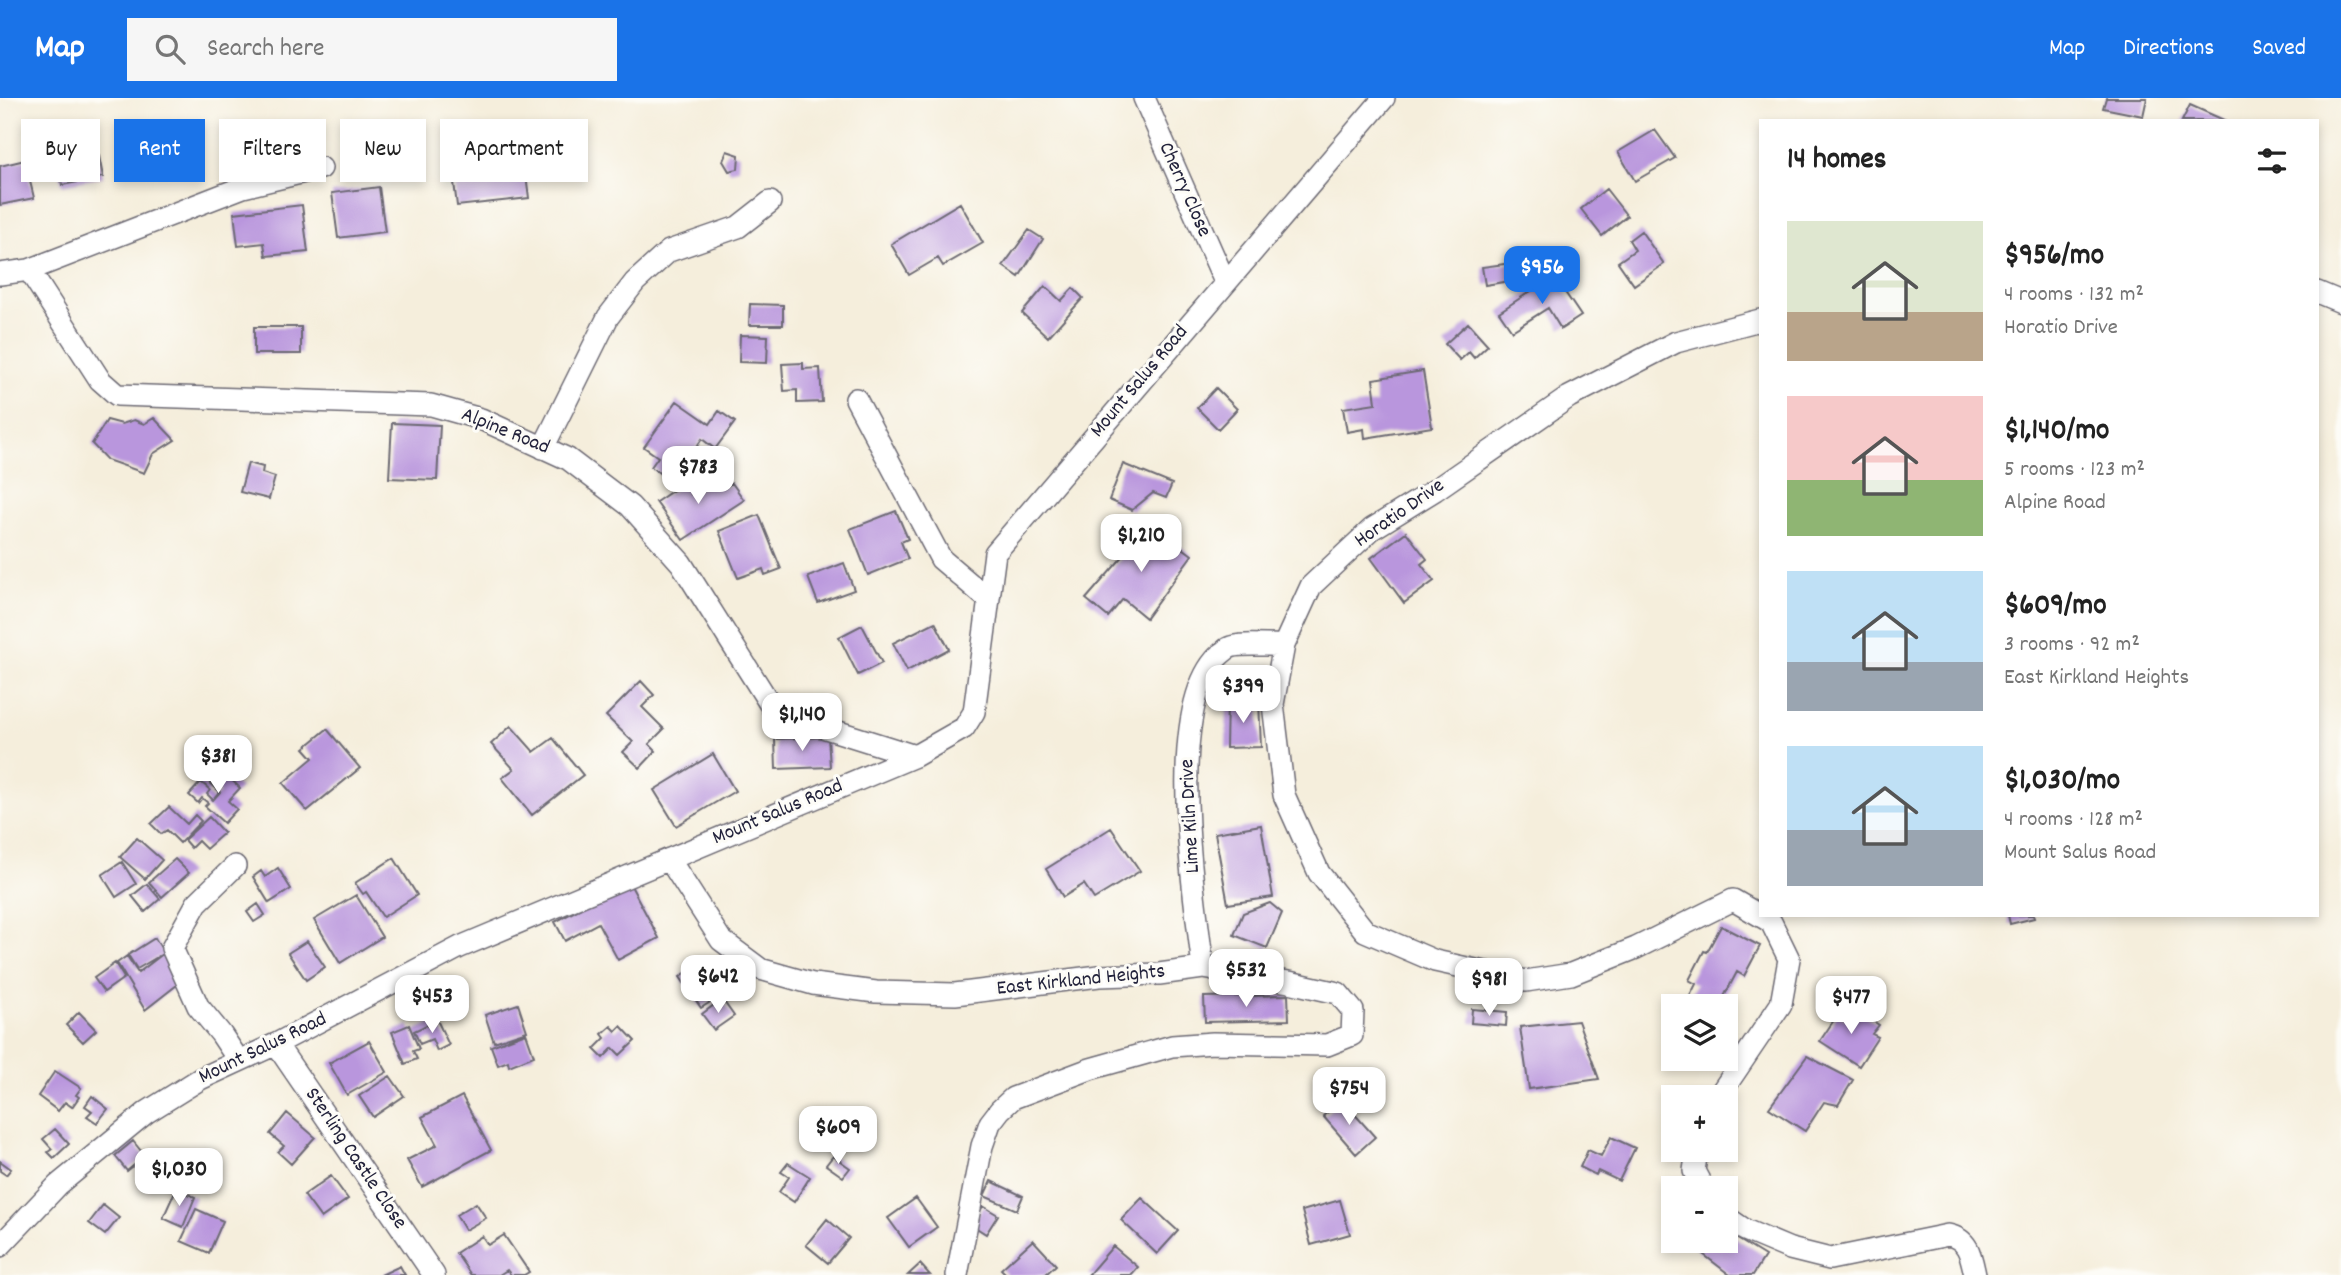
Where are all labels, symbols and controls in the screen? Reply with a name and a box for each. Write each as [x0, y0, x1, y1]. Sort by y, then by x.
search box [127, 18, 617, 81]
text: Map [35, 26, 85, 73]
icon: search [151, 30, 189, 68]
text: Search here [207, 31, 325, 68]
text: Map [2049, 32, 2085, 66]
text: Directions [2123, 32, 2214, 66]
text: Saved [2252, 32, 2306, 66]
chip: Buy [21, 119, 100, 182]
chip: Rent [114, 119, 205, 182]
chip: Filters [219, 119, 326, 182]
chip: New [340, 119, 426, 182]
chip: Apartment [440, 119, 588, 182]
street label: Cherry Close [1150, 138, 1218, 242]
text: 14 homes [1787, 140, 1886, 183]
icon: filters [2253, 142, 2291, 180]
text: $956/mo [2004, 236, 2104, 279]
pin: $956 [1501, 246, 1583, 306]
icon: home [1843, 249, 1927, 333]
text: $956 [1520, 252, 1564, 285]
text: 4 rooms · 132 m² [2004, 279, 2144, 312]
text: Horatio Drive [2004, 312, 2118, 345]
street label: Mount Salus Road [1084, 319, 1196, 445]
street label: Alpine Road [456, 401, 554, 463]
text: $1,140/mo [2004, 411, 2109, 454]
icon: home [1843, 424, 1927, 508]
pin: $783 [657, 446, 739, 506]
text: $783 [678, 452, 718, 485]
text: 5 rooms · 123 m² [2004, 454, 2145, 487]
street label: Horatio Drive [1349, 472, 1451, 556]
text: Alpine Road [2004, 487, 2106, 520]
pin: $1,210 [1084, 514, 1198, 574]
text: $1,210 [1117, 520, 1165, 553]
text: $609/mo [2004, 586, 2107, 629]
icon: home [1843, 599, 1927, 683]
text: 3 rooms · 92 m² [2004, 629, 2140, 662]
text: East Kirkland Heights [2004, 662, 2189, 695]
pin: $399 [1202, 666, 1284, 725]
text: $399 [1222, 671, 1264, 704]
pin: $1,140 [745, 694, 859, 753]
text: $1,140 [778, 699, 826, 732]
pin: $381 [177, 736, 259, 795]
text: $381 [200, 741, 236, 774]
street label: Lime Kiln Drive [1173, 758, 1209, 874]
text: $1,030/mo [2004, 761, 2120, 804]
street label: Mount Salus Road [708, 772, 848, 854]
icon: home [1843, 774, 1927, 858]
text: 4 rooms · 128 m² [2004, 804, 2143, 837]
text: Mount Salus Road [2004, 837, 2156, 870]
pin: $532 [1205, 950, 1287, 1009]
text: $532 [1225, 955, 1267, 988]
pin: $642 [677, 956, 759, 1015]
street label: East Kirkland Heights [995, 957, 1167, 1005]
pin: $981 [1448, 958, 1530, 1018]
text: $642 [697, 961, 739, 994]
text: $981 [1471, 964, 1507, 997]
pin: $453 [391, 976, 473, 1035]
pin: $477 [1810, 976, 1892, 1036]
text: $453 [411, 981, 453, 1014]
text: $477 [1832, 982, 1870, 1015]
map controls [1661, 994, 1738, 1253]
button: layers [1661, 994, 1738, 1071]
street label: Mount Salus Road [194, 1005, 332, 1093]
pin: $754 [1308, 1068, 1390, 1127]
text: $754 [1329, 1073, 1369, 1106]
street label: Sterling Castle Close [296, 1082, 414, 1236]
button: + [1661, 1085, 1738, 1162]
pin: $609 [797, 1107, 879, 1166]
text: $609 [815, 1112, 861, 1145]
pin: $1,030 [122, 1148, 236, 1208]
text: $1,030 [151, 1154, 207, 1187]
button: − [1661, 1176, 1738, 1253]

